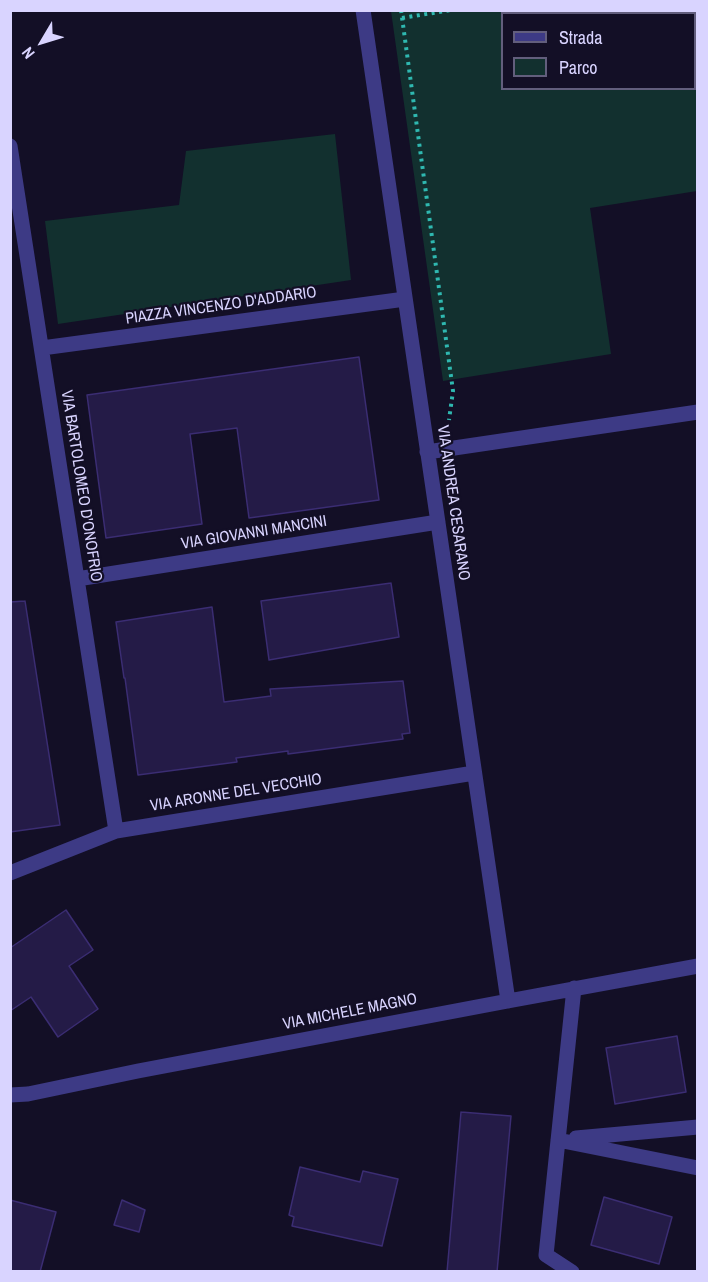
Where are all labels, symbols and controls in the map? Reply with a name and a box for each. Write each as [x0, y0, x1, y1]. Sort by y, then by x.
north arrow [12, 12, 72, 72]
legend [501, 12, 696, 90]
text: Strada [559, 25, 603, 50]
text: N [16, 43, 39, 64]
text: Parco [559, 55, 598, 80]
street label: PIAZZA VINCENZO D'ADDARIO [124, 283, 318, 329]
street label: VIA BARTOLOMEO D'ONOFRIO [56, 389, 106, 583]
street label: VIA ANDREA CESARANO [433, 424, 473, 582]
street label: VIA GIOVANNI MANCINI [180, 512, 328, 554]
street label: VIA ARONNE DEL VECCHIO [149, 770, 323, 816]
street label: VIA MICHELE MAGNO [281, 990, 419, 1034]

